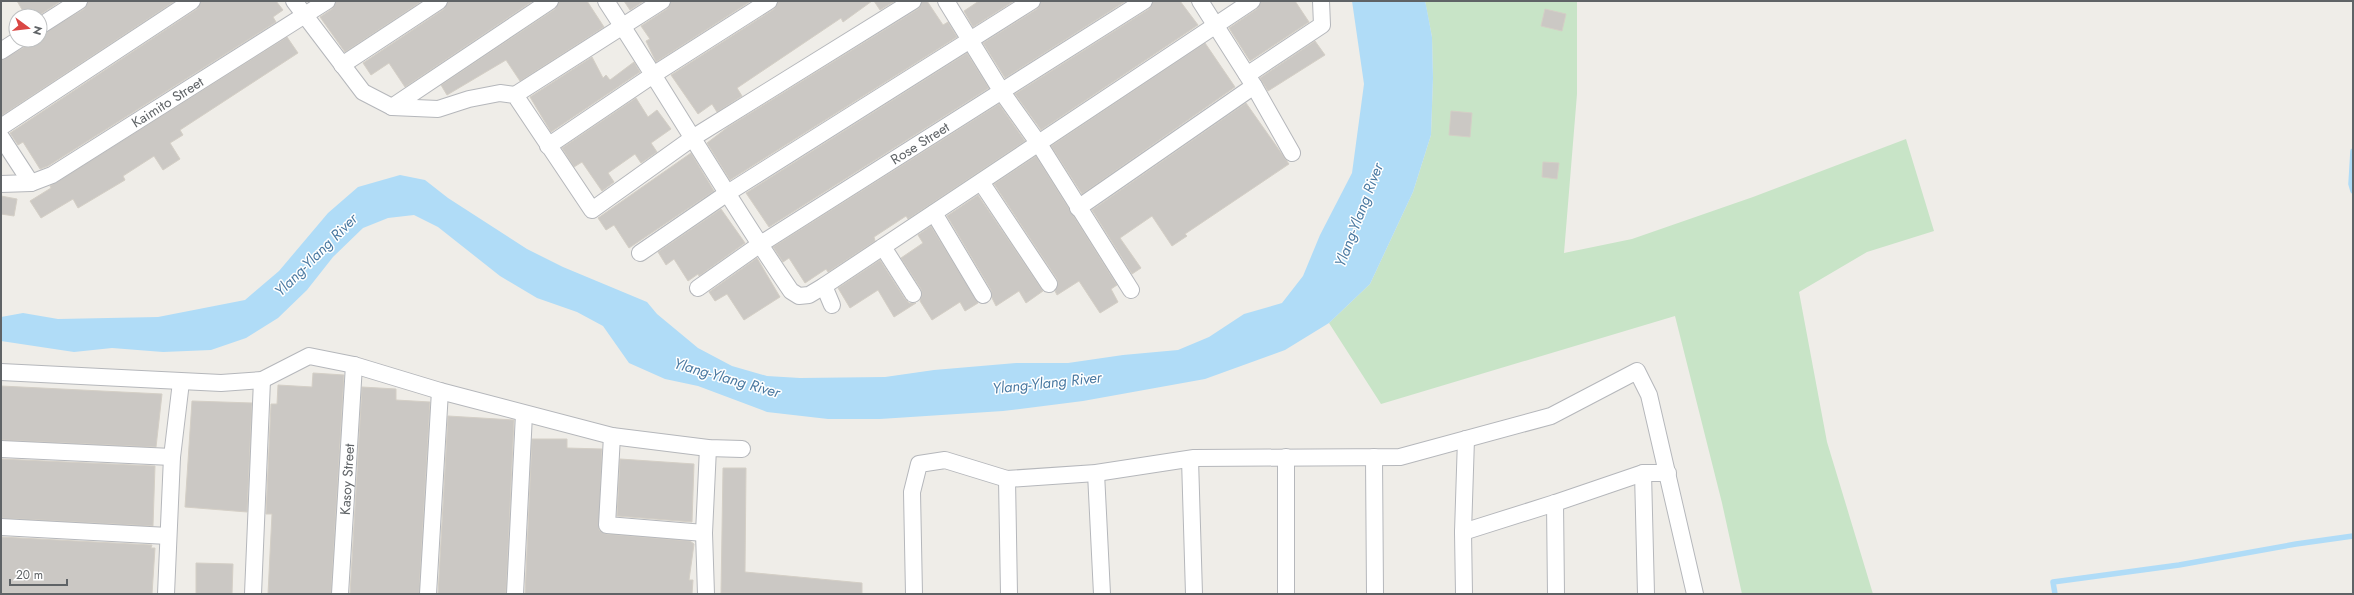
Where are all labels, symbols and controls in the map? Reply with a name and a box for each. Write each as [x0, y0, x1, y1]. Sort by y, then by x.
north arrow [8, 8, 48, 48]
text: N [29, 24, 47, 37]
street label: Kaimito Street [128, 71, 208, 132]
street label: Rose Street [887, 117, 954, 169]
water label: Ylang-Ylang River [1329, 159, 1389, 270]
water label: Ylang-Ylang River [269, 208, 363, 302]
water label: Ylang-Ylang River [671, 352, 784, 404]
water label: Ylang-Ylang River [991, 366, 1104, 400]
street label: Kasoy Street [335, 442, 359, 516]
scale bar [10, 561, 67, 587]
text: 20 m [16, 566, 43, 584]

